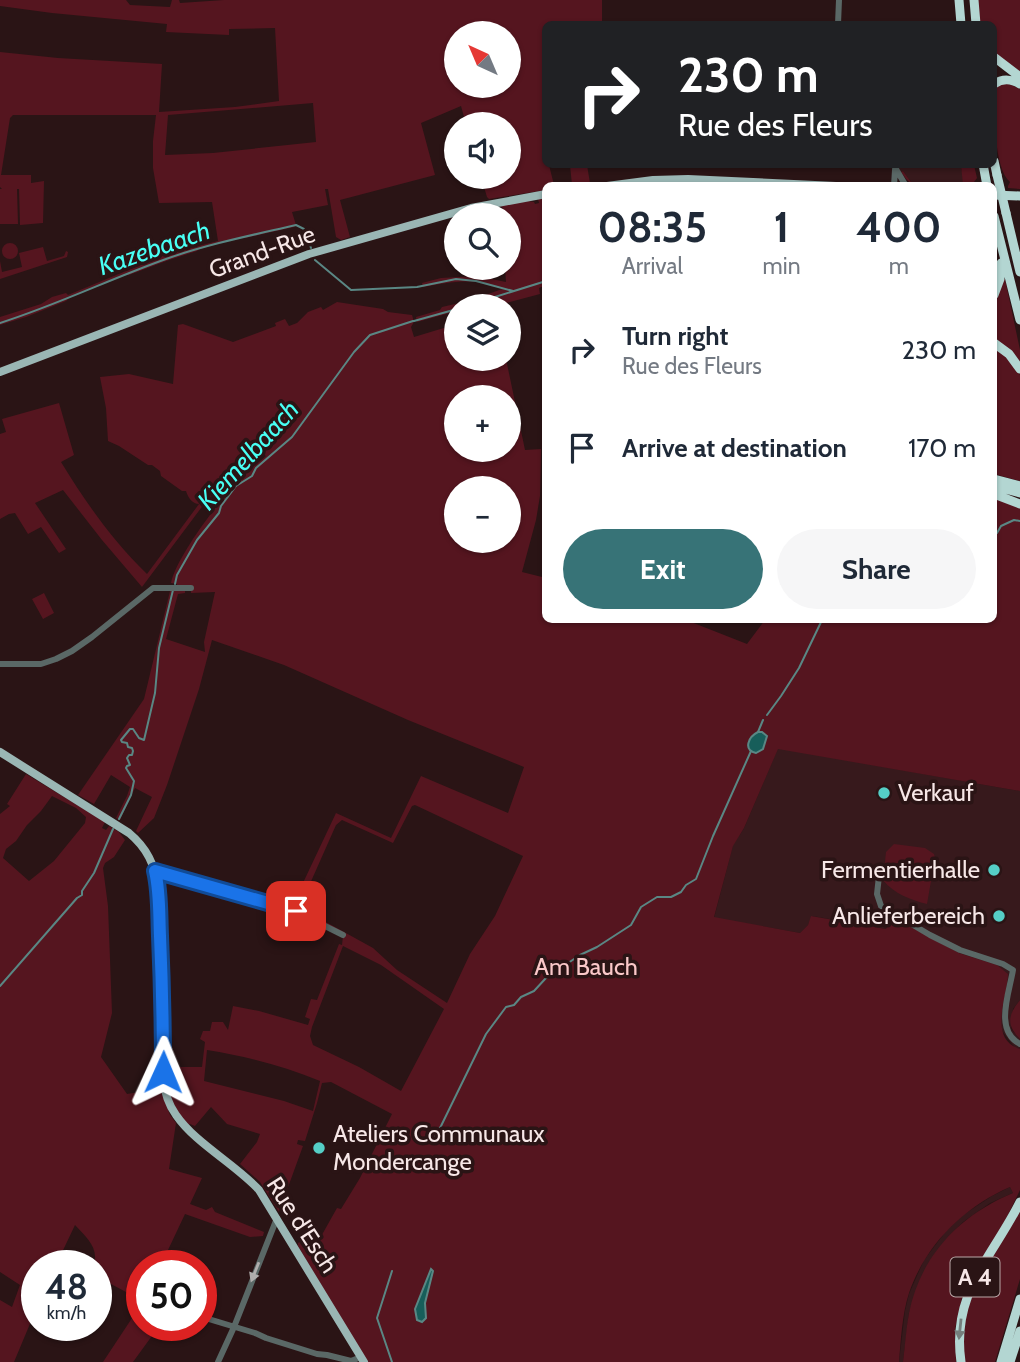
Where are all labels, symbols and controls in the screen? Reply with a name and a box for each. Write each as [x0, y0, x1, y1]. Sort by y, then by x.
north arrow [444, 21, 522, 98]
map controls [444, 21, 521, 553]
text: 230 m [678, 45, 819, 104]
icon: right [563, 49, 654, 140]
text: Rue des Fleurs [678, 105, 873, 144]
button: sound [444, 112, 521, 189]
text: 08:35 [598, 201, 707, 253]
text: 1 [774, 201, 789, 253]
text: 400 [856, 201, 941, 253]
button: search [444, 203, 521, 280]
water label: Kazebaach [94, 214, 214, 282]
street label: Grand-Rue [205, 219, 319, 284]
text: Arrival [622, 252, 683, 280]
text: min [763, 252, 801, 280]
text: m [889, 252, 909, 280]
button: layers [444, 294, 521, 371]
text: Turn right [622, 320, 728, 352]
icon: right [563, 331, 601, 369]
text: 230 m [902, 334, 976, 366]
text: Rue des Fleurs [622, 352, 762, 380]
button: + [444, 385, 521, 462]
water label: Kiemelbaach [191, 394, 305, 516]
icon: arrive [563, 429, 601, 467]
text: Arrive at destination [622, 432, 847, 464]
text: 170 m [908, 432, 976, 464]
button: − [444, 476, 521, 553]
button: Exit [563, 529, 763, 609]
button: Share [777, 529, 976, 609]
place label: Verkauf [898, 778, 974, 807]
marker: Verkauf [876, 785, 892, 801]
place label: Fermentierhalle [821, 855, 980, 884]
marker: Fermentierhalle [986, 862, 1002, 878]
pin [266, 881, 326, 941]
icon: arrive [277, 892, 315, 930]
place label: Anlieferbereich [832, 901, 985, 930]
marker: Anlieferbereich [991, 908, 1007, 924]
park label: Am Bauch [534, 952, 638, 981]
position arrow [126, 1035, 200, 1109]
place label: Ateliers Communaux Mondercange [333, 1119, 545, 1176]
marker: Ateliers Communaux Mondercange [311, 1140, 327, 1156]
street label: Rue d'Esch [261, 1171, 344, 1278]
speed limit sign: 50 [126, 1250, 217, 1341]
road number: A 4 [950, 1258, 1000, 1296]
one-way arrow [250, 1262, 261, 1283]
text: 48 [45, 1265, 88, 1308]
text: km/h [47, 1302, 86, 1324]
one-way arrow [954, 1318, 965, 1340]

